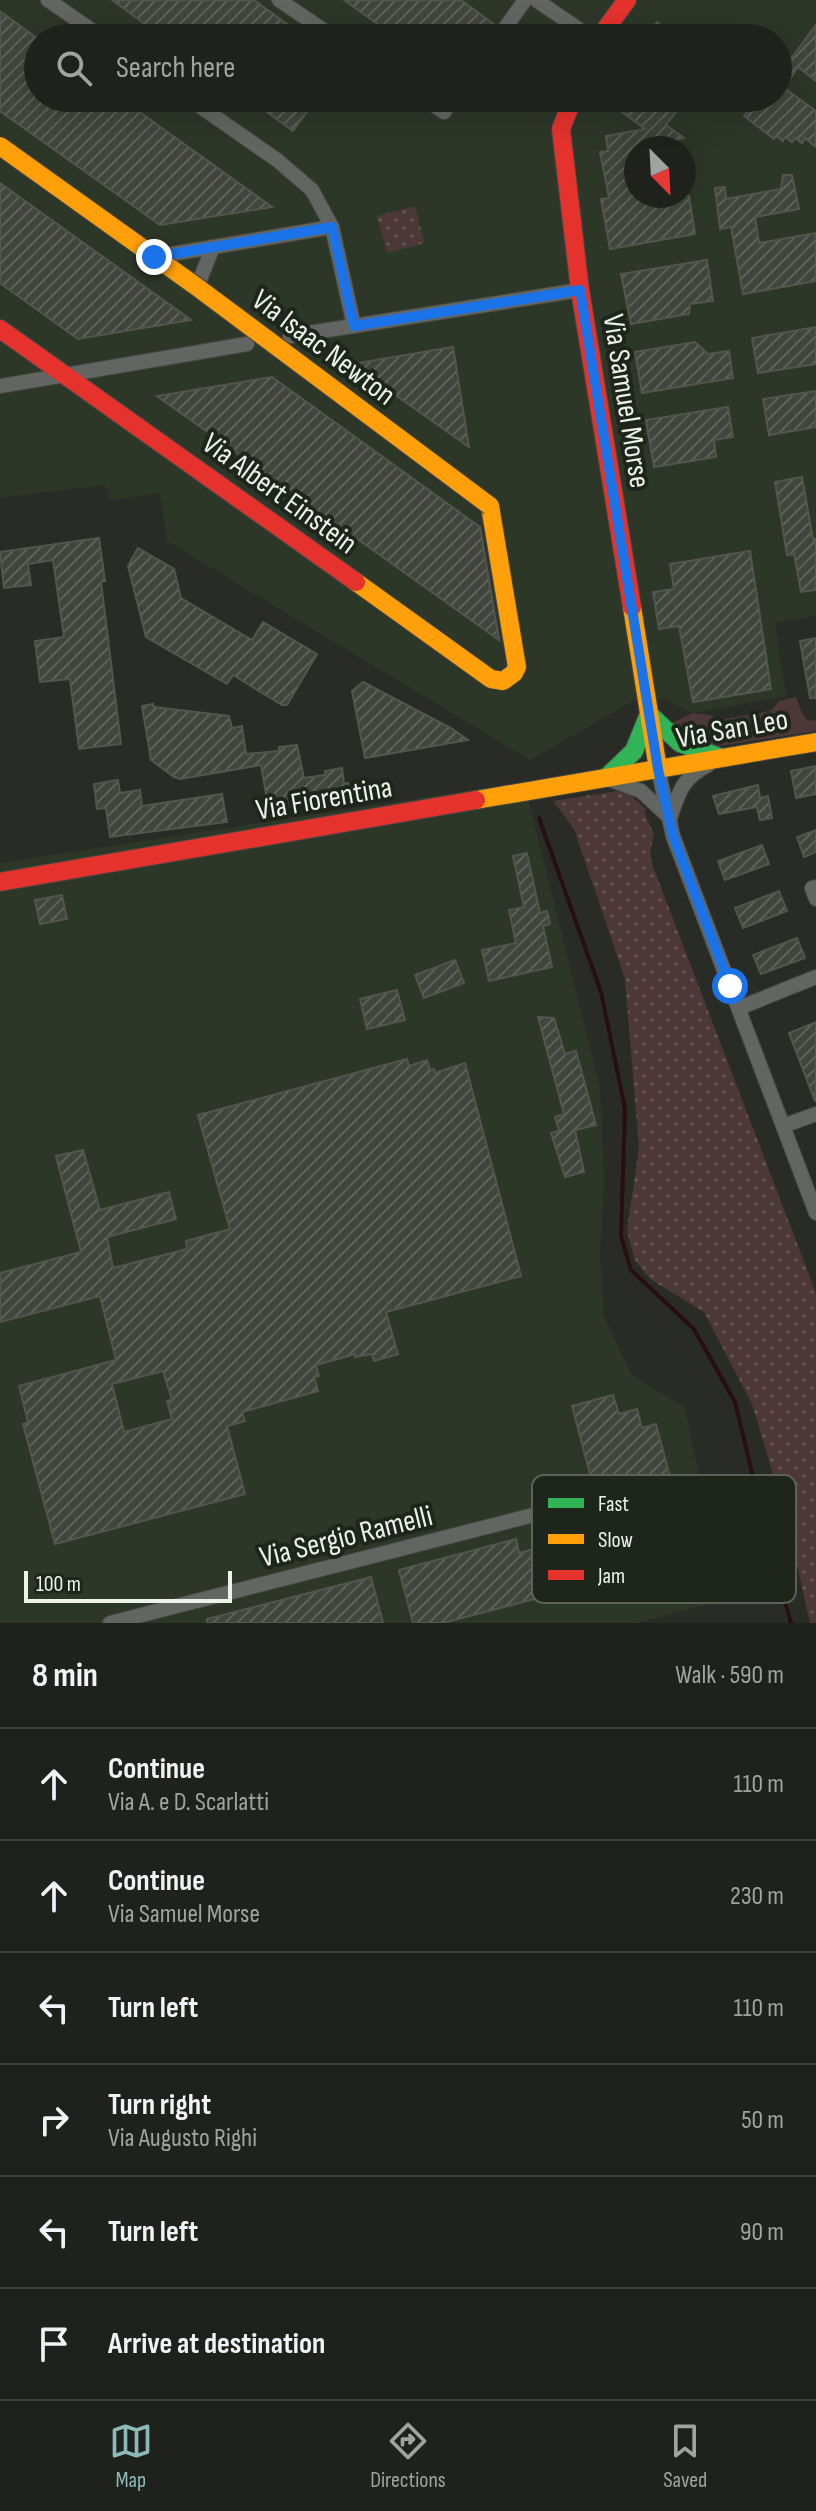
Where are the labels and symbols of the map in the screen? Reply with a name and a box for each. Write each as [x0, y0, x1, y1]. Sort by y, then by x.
north arrow [624, 136, 696, 208]
route end [136, 239, 172, 275]
street label: Via Isaac Newton [245, 282, 402, 413]
street label: Via Samuel Morse [595, 312, 657, 491]
street label: Via Albert Einstein [195, 426, 364, 562]
street label: Via San Leo [674, 701, 791, 756]
street label: Via Fiorentina [253, 769, 395, 829]
route start [712, 968, 748, 1004]
legend [532, 1475, 796, 1603]
text: Fast [598, 1491, 629, 1518]
street label: Via Sergio Ramelli [256, 1498, 436, 1576]
text: Slow [598, 1527, 633, 1554]
text: Jam [597, 1563, 625, 1590]
scale bar [24, 1567, 232, 1603]

